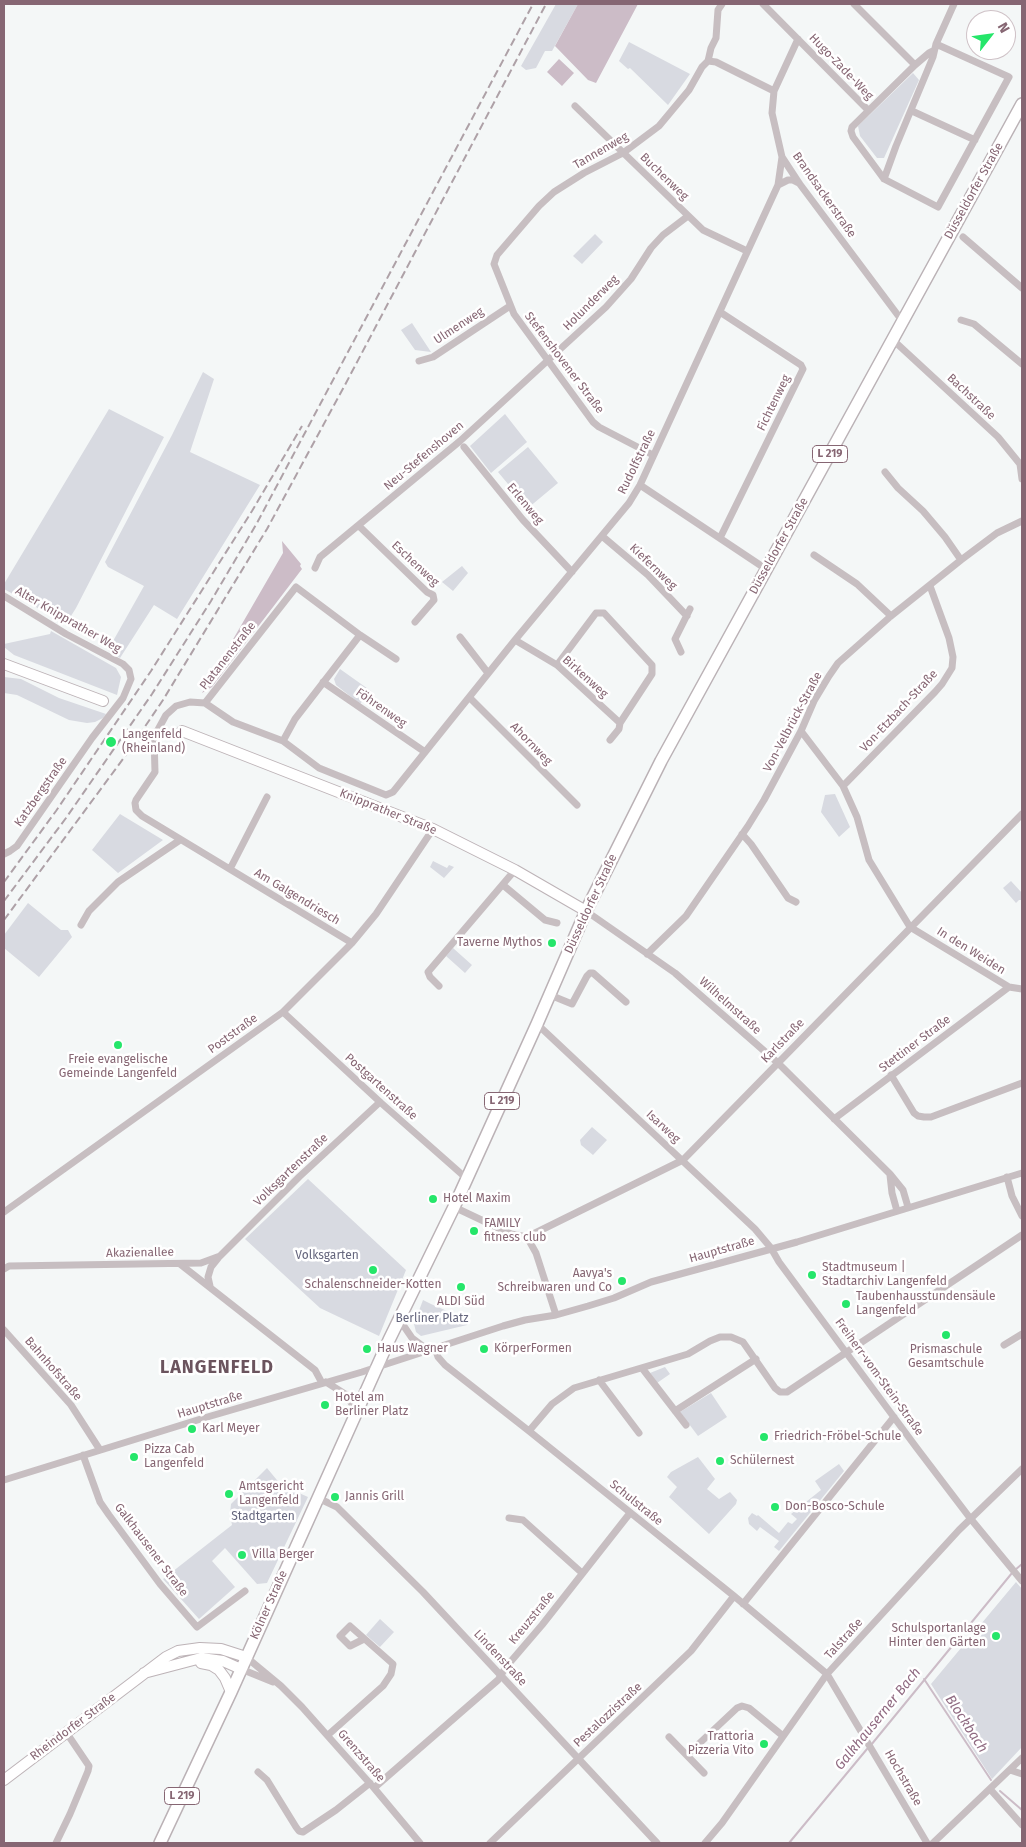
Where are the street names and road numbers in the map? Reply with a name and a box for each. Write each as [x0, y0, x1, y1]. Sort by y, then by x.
street label: Hugo-Zade-Weg [806, 31, 876, 103]
street label: Tannenweg [571, 129, 631, 173]
street label: Düsseldorfer Straße [941, 140, 1007, 242]
street label: Brandsackerstraße [789, 149, 859, 241]
street label: Buchenweg [637, 150, 691, 204]
street label: Holunderweg [560, 272, 622, 334]
street label: Ulmenweg [431, 305, 487, 347]
street label: Stefenshovener Straße [521, 309, 607, 417]
street label: Bachstraße [944, 371, 998, 423]
street label: Fichtenweg [754, 373, 794, 433]
street label: Neu-Stefenshoven [381, 418, 467, 494]
street label: Rudolfstraße [615, 427, 659, 497]
road number: L 219 [812, 446, 848, 462]
street label: Erlenweg [504, 480, 546, 528]
street label: Düsseldorfer Straße [746, 495, 812, 597]
street label: Eschenweg [388, 538, 442, 590]
street label: Kiefernweg [626, 541, 680, 593]
street label: Alter Knipprather Weg [13, 584, 123, 656]
street label: Platanenstraße [197, 619, 259, 693]
street label: Birkenweg [559, 653, 611, 701]
street label: Von-Etzbach-Straße [857, 667, 941, 755]
street label: Von-Velbrück-Straße [761, 670, 825, 774]
street label: Föhrenweg [353, 685, 409, 731]
street label: Ahornweg [507, 720, 555, 768]
street label: Katzbergstraße [12, 754, 70, 830]
street label: Knipprather Straße [337, 786, 439, 838]
street label: Düsseldorfer Straße [562, 852, 620, 956]
street label: Am Galgendriesch [251, 866, 343, 928]
street label: In den Weiden [934, 924, 1008, 978]
street label: Wilhelmstraße [696, 974, 764, 1038]
street label: Poststraße [205, 1011, 261, 1057]
street label: Stettiner Straße [876, 1012, 954, 1076]
street label: Karlstraße [758, 1016, 808, 1066]
street label: Postgartenstraße [342, 1051, 420, 1123]
road number: L 219 [484, 1092, 520, 1110]
street label: Isarweg [643, 1108, 683, 1146]
street label: Volksgartenstraße [251, 1131, 331, 1209]
street label: Hauptstraße [688, 1234, 756, 1266]
street label: Akazienallee [106, 1245, 174, 1261]
street label: Freiherr-vom-Stein-Straße [832, 1315, 926, 1439]
street label: Bahnhofstraße [21, 1334, 85, 1404]
street label: Hauptstraße [176, 1388, 244, 1422]
street label: Schulstraße [607, 1477, 665, 1529]
street label: Galkhausener Straße [111, 1501, 191, 1599]
street label: Kölner Straße [247, 1568, 291, 1642]
street label: Kreuzstraße [506, 1588, 558, 1648]
street label: Talstraße [822, 1616, 866, 1662]
street label: Lindenstraße [470, 1627, 530, 1689]
street label: Pestalozzistraße [571, 1680, 645, 1750]
street label: Rheindorfer Straße [27, 1690, 119, 1764]
street label: Grenzstraße [334, 1727, 388, 1785]
street label: Hochstraße [881, 1747, 925, 1809]
road number: L 219 [164, 1788, 200, 1804]

